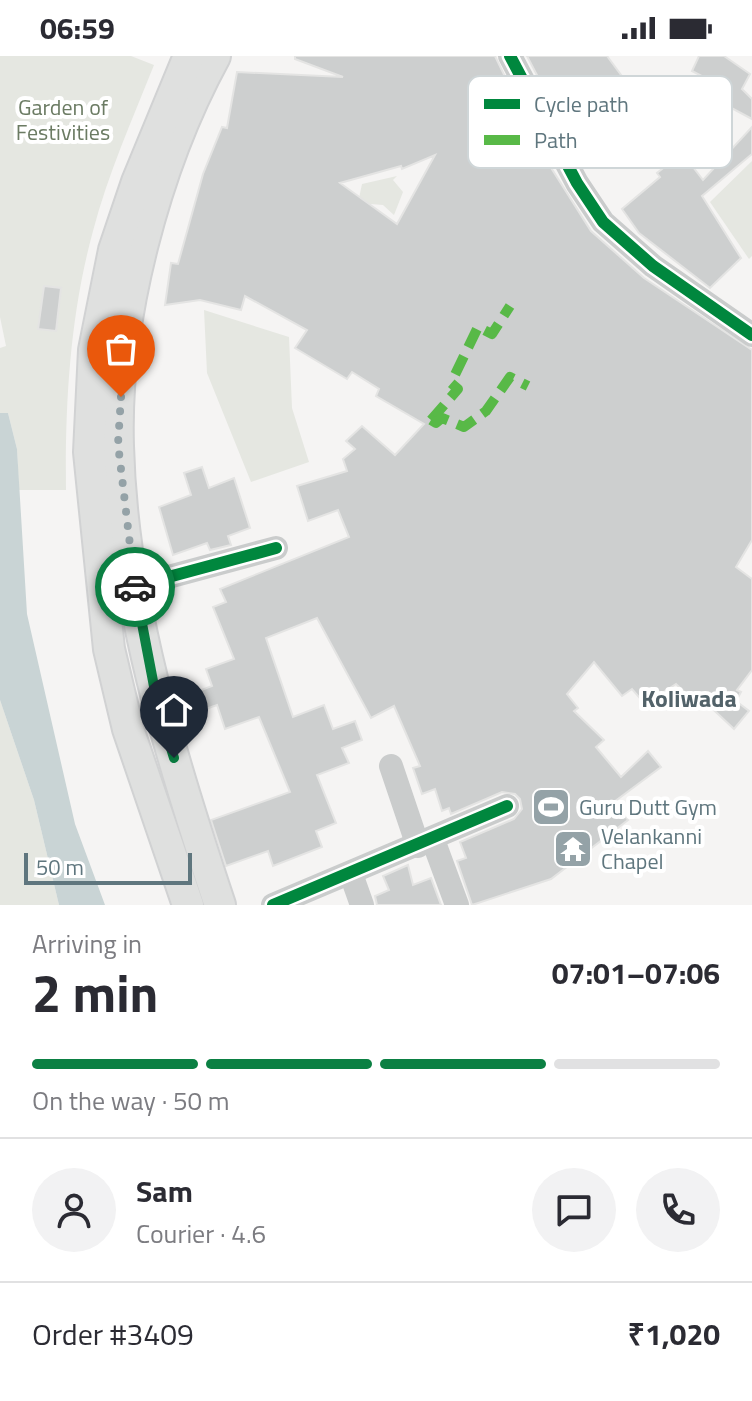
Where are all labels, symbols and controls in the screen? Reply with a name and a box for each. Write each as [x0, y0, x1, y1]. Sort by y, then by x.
text: 06:59 [40, 5, 115, 51]
legend [468, 76, 732, 168]
text: Cycle path [534, 87, 629, 121]
park label: Garden of Festivities [16, 90, 110, 149]
text: Path [534, 123, 578, 157]
pin [87, 315, 155, 397]
icon: bag [99, 327, 143, 371]
courier [95, 547, 175, 627]
icon: car [113, 565, 157, 609]
pin [140, 676, 208, 758]
district label: Koliwada [641, 680, 737, 716]
icon: home [152, 688, 196, 732]
sports icon: Guru Dutt Gym [530, 786, 572, 828]
place label: Guru Dutt Gym [579, 790, 717, 824]
place label: Velankanni Chapel [601, 819, 702, 878]
temple icon: Velankanni Chapel [552, 828, 594, 870]
scale bar [24, 849, 192, 885]
text: 50 m [36, 850, 84, 884]
text: Arriving in [32, 924, 142, 963]
text: 07:01–07:06 [552, 950, 720, 996]
text: 2 min [32, 953, 158, 1032]
text: On the way · 50 m [32, 1081, 230, 1120]
button: person [32, 1168, 116, 1252]
text: Sam [136, 1168, 193, 1214]
button: chat [532, 1168, 616, 1252]
button: phone [636, 1168, 720, 1252]
text: Courier · 4.6 [136, 1214, 266, 1253]
text: Order #3409 [32, 1311, 194, 1357]
text: ₹1,020 [628, 1311, 720, 1357]

